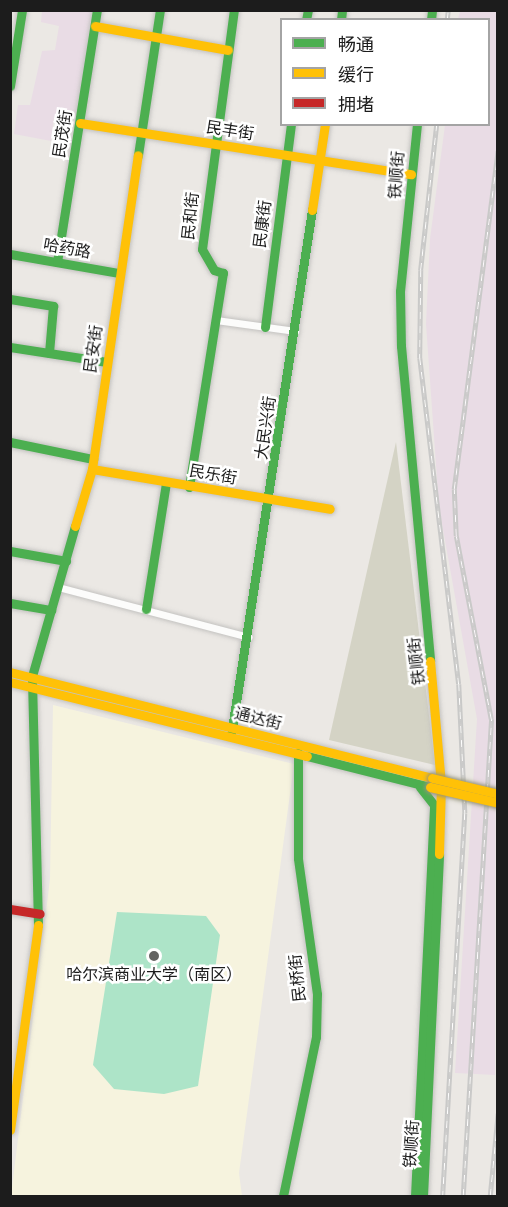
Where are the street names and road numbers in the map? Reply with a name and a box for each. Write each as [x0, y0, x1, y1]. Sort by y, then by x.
street label: 民茂街 [50, 109, 76, 159]
street label: 民丰街 [205, 118, 255, 144]
street label: 铁顺街 [385, 150, 409, 200]
street label: 民和街 [179, 191, 203, 241]
street label: 民康街 [251, 199, 275, 249]
street label: 哈药路 [42, 235, 92, 263]
street label: 民安街 [81, 324, 107, 374]
street label: 大民兴街 [252, 395, 280, 461]
street label: 民乐街 [188, 461, 238, 489]
street label: 铁顺街 [405, 636, 429, 686]
street label: 通达街 [232, 704, 284, 734]
street label: 民桥街 [286, 953, 310, 1003]
street label: 铁顺街 [401, 1119, 423, 1169]

